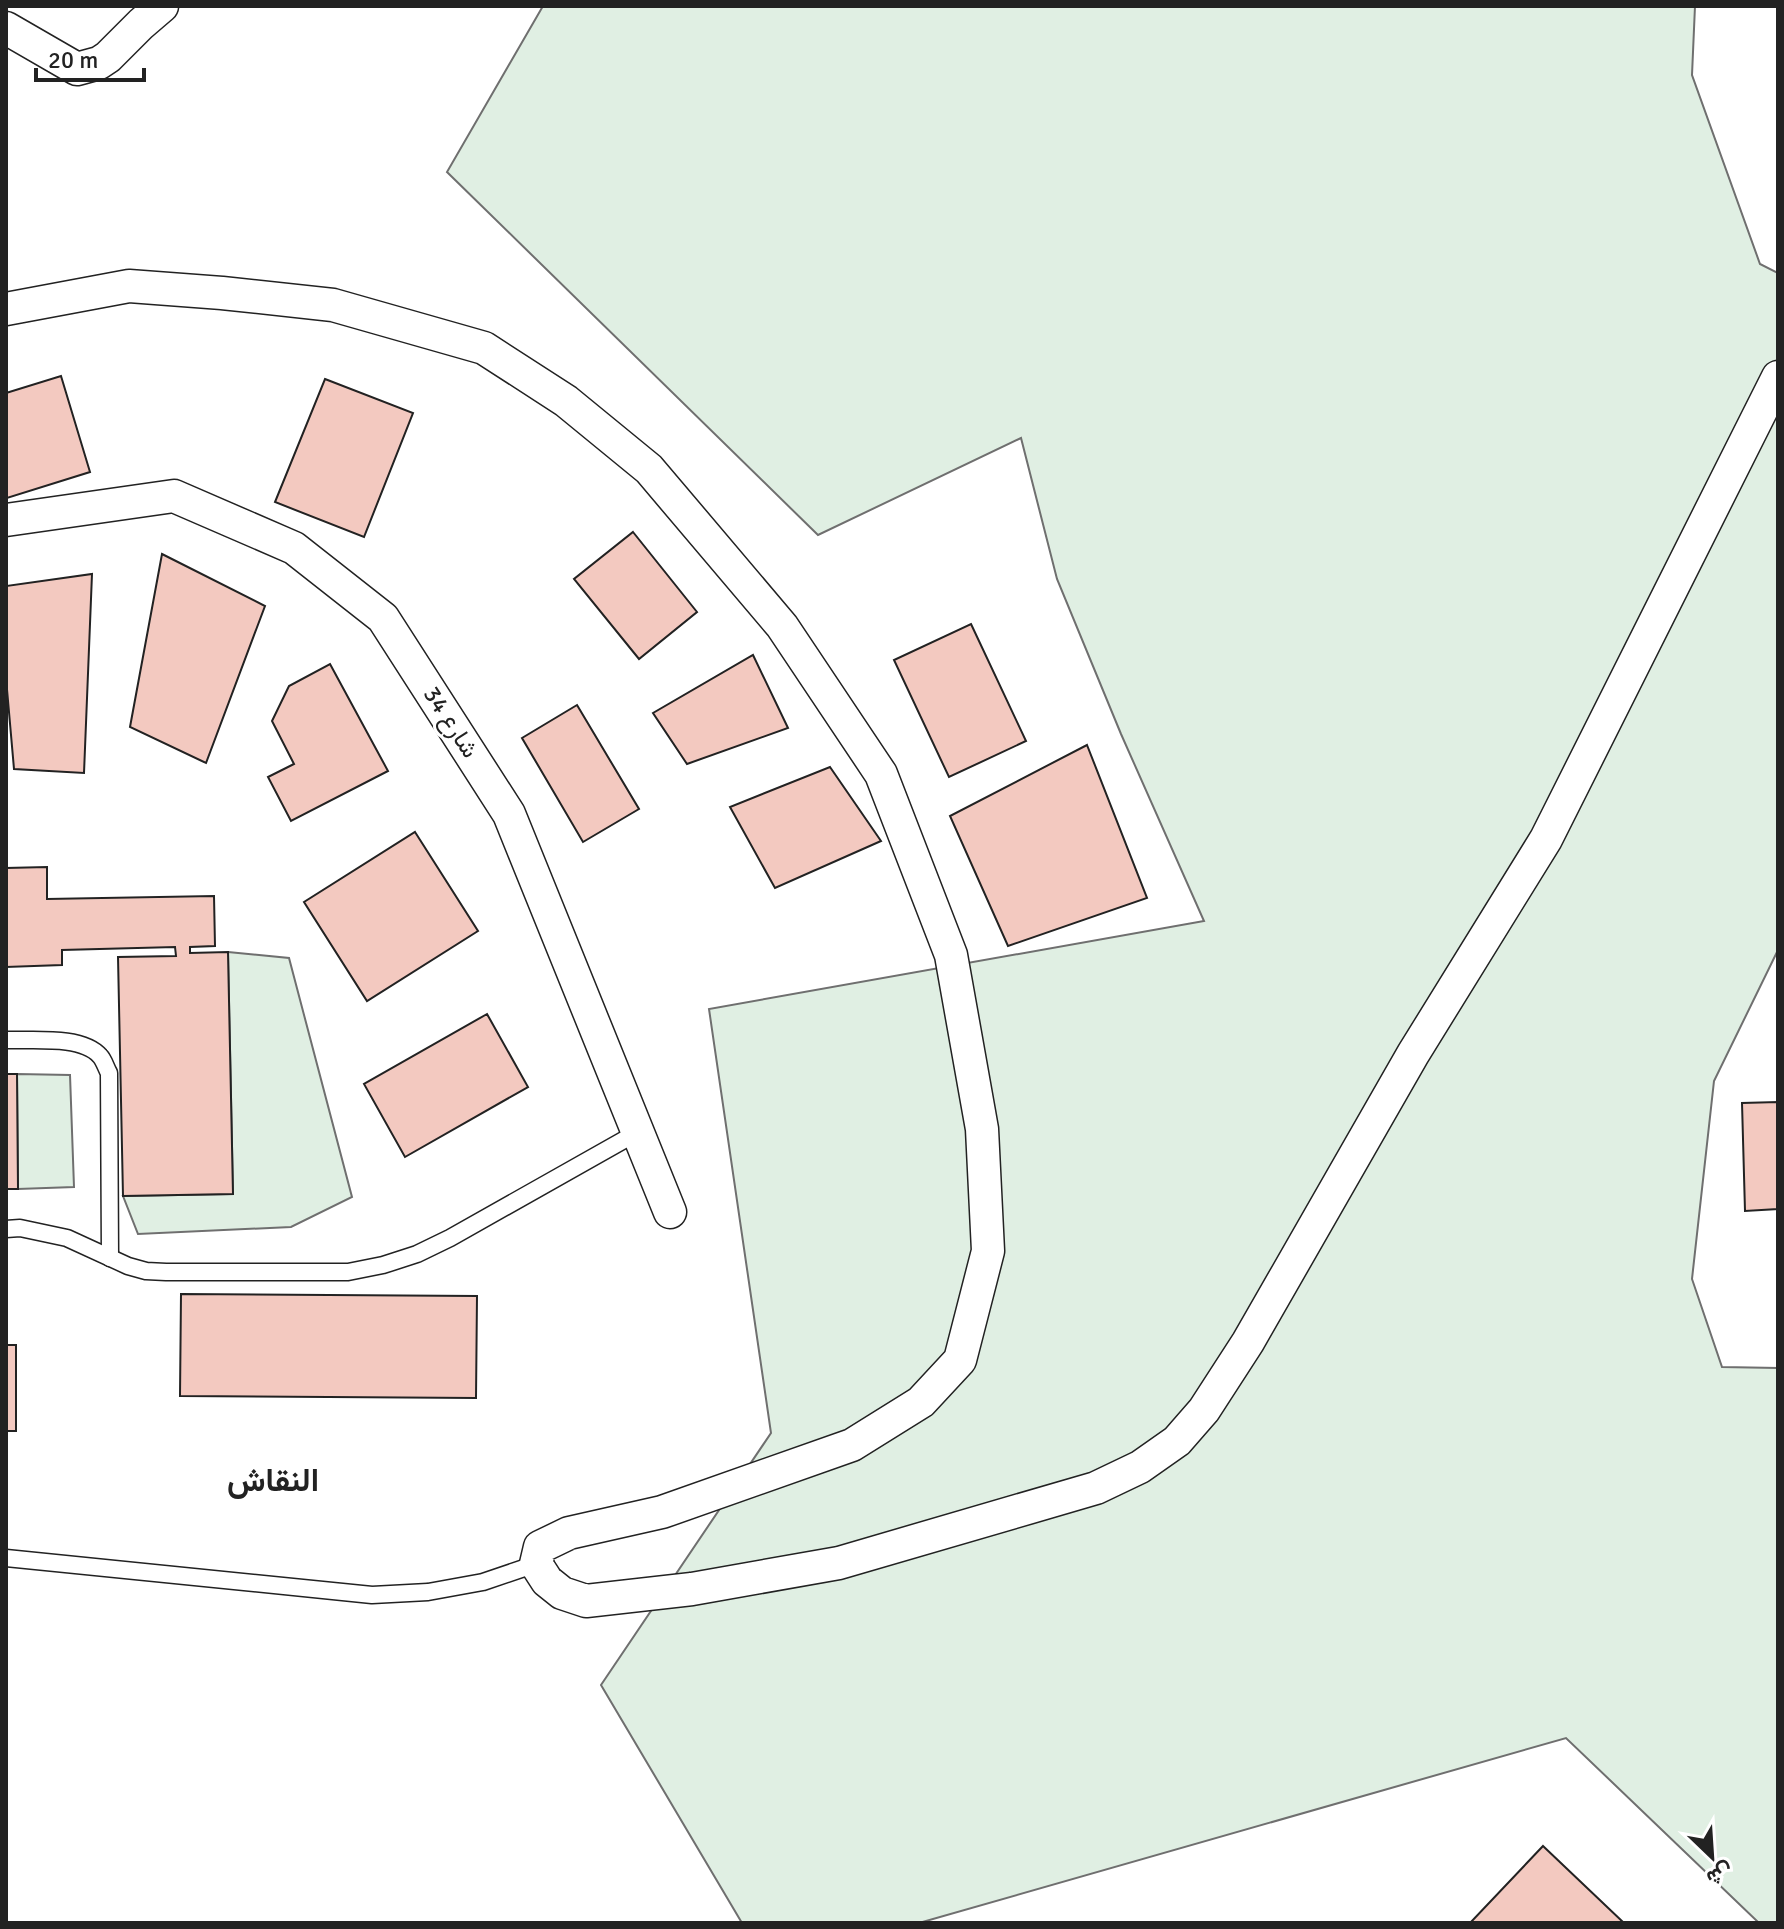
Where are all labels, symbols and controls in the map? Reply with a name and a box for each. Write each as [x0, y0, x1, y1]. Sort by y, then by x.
scale bar [36, 32, 144, 82]
text: 20 m [48, 45, 98, 75]
street label: شارع 34 [416, 680, 485, 764]
district label: النقاش [227, 1461, 319, 1500]
north arrow [1672, 1817, 1752, 1897]
text: ش [1703, 1857, 1738, 1892]

